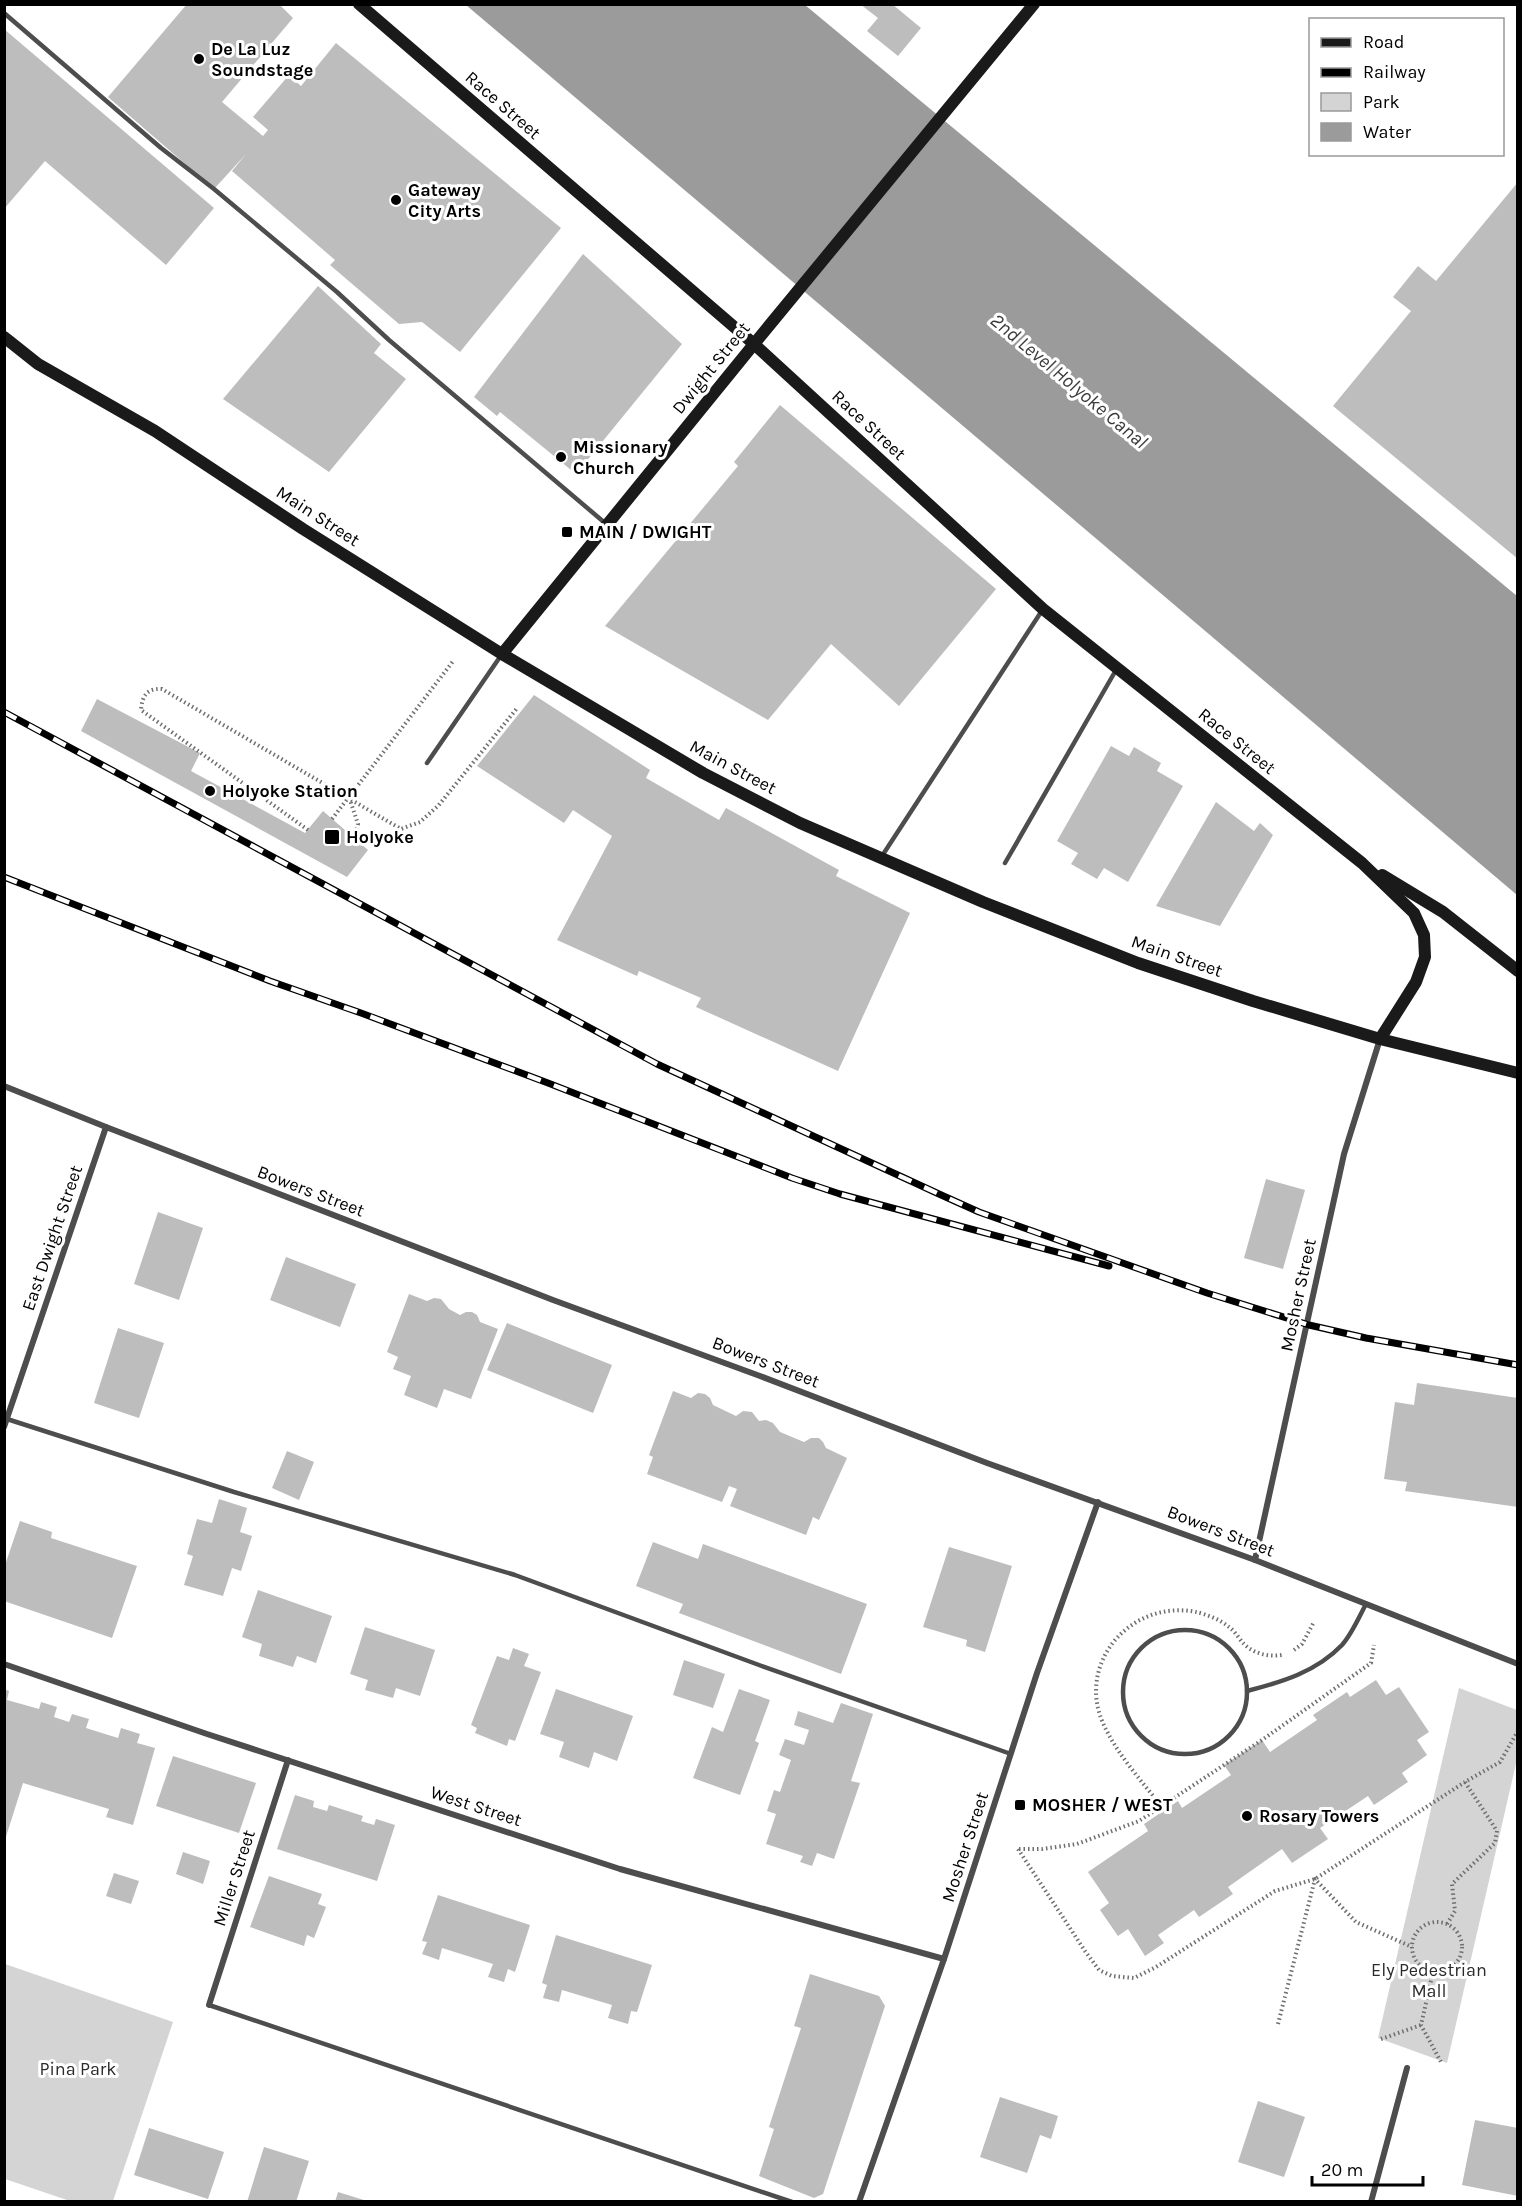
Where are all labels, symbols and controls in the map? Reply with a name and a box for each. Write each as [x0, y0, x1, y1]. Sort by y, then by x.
legend [1309, 18, 1504, 156]
text: Road [1363, 31, 1404, 53]
place label: De La Luz Soundstage [211, 38, 313, 81]
marker: De La Luz Soundstage [192, 52, 206, 66]
text: Railway [1363, 61, 1426, 83]
street label: Race Street [461, 66, 546, 144]
text: Park [1363, 91, 1400, 113]
text: Water [1363, 121, 1411, 143]
place label: Gateway City Arts [408, 179, 481, 222]
marker: Gateway City Arts [389, 193, 403, 207]
water label: 2nd Level Holyoke Canal [986, 309, 1152, 453]
street label: Dwight Street [667, 317, 755, 418]
street label: Race Street [827, 385, 911, 465]
place label: Missionary Church [573, 436, 668, 479]
marker: Missionary Church [554, 450, 568, 464]
street label: Main Street [272, 481, 364, 551]
place label: MAIN / DWIGHT [579, 521, 712, 543]
marker: MAIN / DWIGHT [560, 525, 574, 539]
street label: Race Street [1194, 703, 1280, 779]
street label: Main Street [686, 735, 780, 799]
place label: Holyoke Station [222, 780, 358, 802]
marker: Holyoke Station [203, 784, 217, 798]
place label: Holyoke [346, 826, 414, 848]
marker: Holyoke [323, 828, 341, 846]
street label: Main Street [1128, 930, 1226, 982]
street label: Bowers Street [254, 1160, 368, 1222]
street label: East Dwight Street [17, 1162, 87, 1314]
street label: Mosher Street [1275, 1236, 1321, 1353]
street label: Bowers Street [709, 1331, 823, 1393]
street label: Bowers Street [1164, 1500, 1278, 1562]
street label: West Street [428, 1781, 525, 1831]
street label: Mosher Street [937, 1789, 993, 1905]
place label: MOSHER / WEST [1032, 1794, 1173, 1816]
marker: MOSHER / WEST [1013, 1798, 1027, 1812]
place label: Rosary Towers [1259, 1805, 1379, 1827]
marker: Rosary Towers [1240, 1809, 1254, 1823]
street label: Miller Street [208, 1827, 260, 1929]
park label: Ely Pedestrian Mall [1371, 1959, 1487, 2002]
park label: Pina Park [40, 2058, 116, 2080]
scale bar [1312, 2149, 1423, 2187]
text: 20 m [1321, 2159, 1363, 2181]

